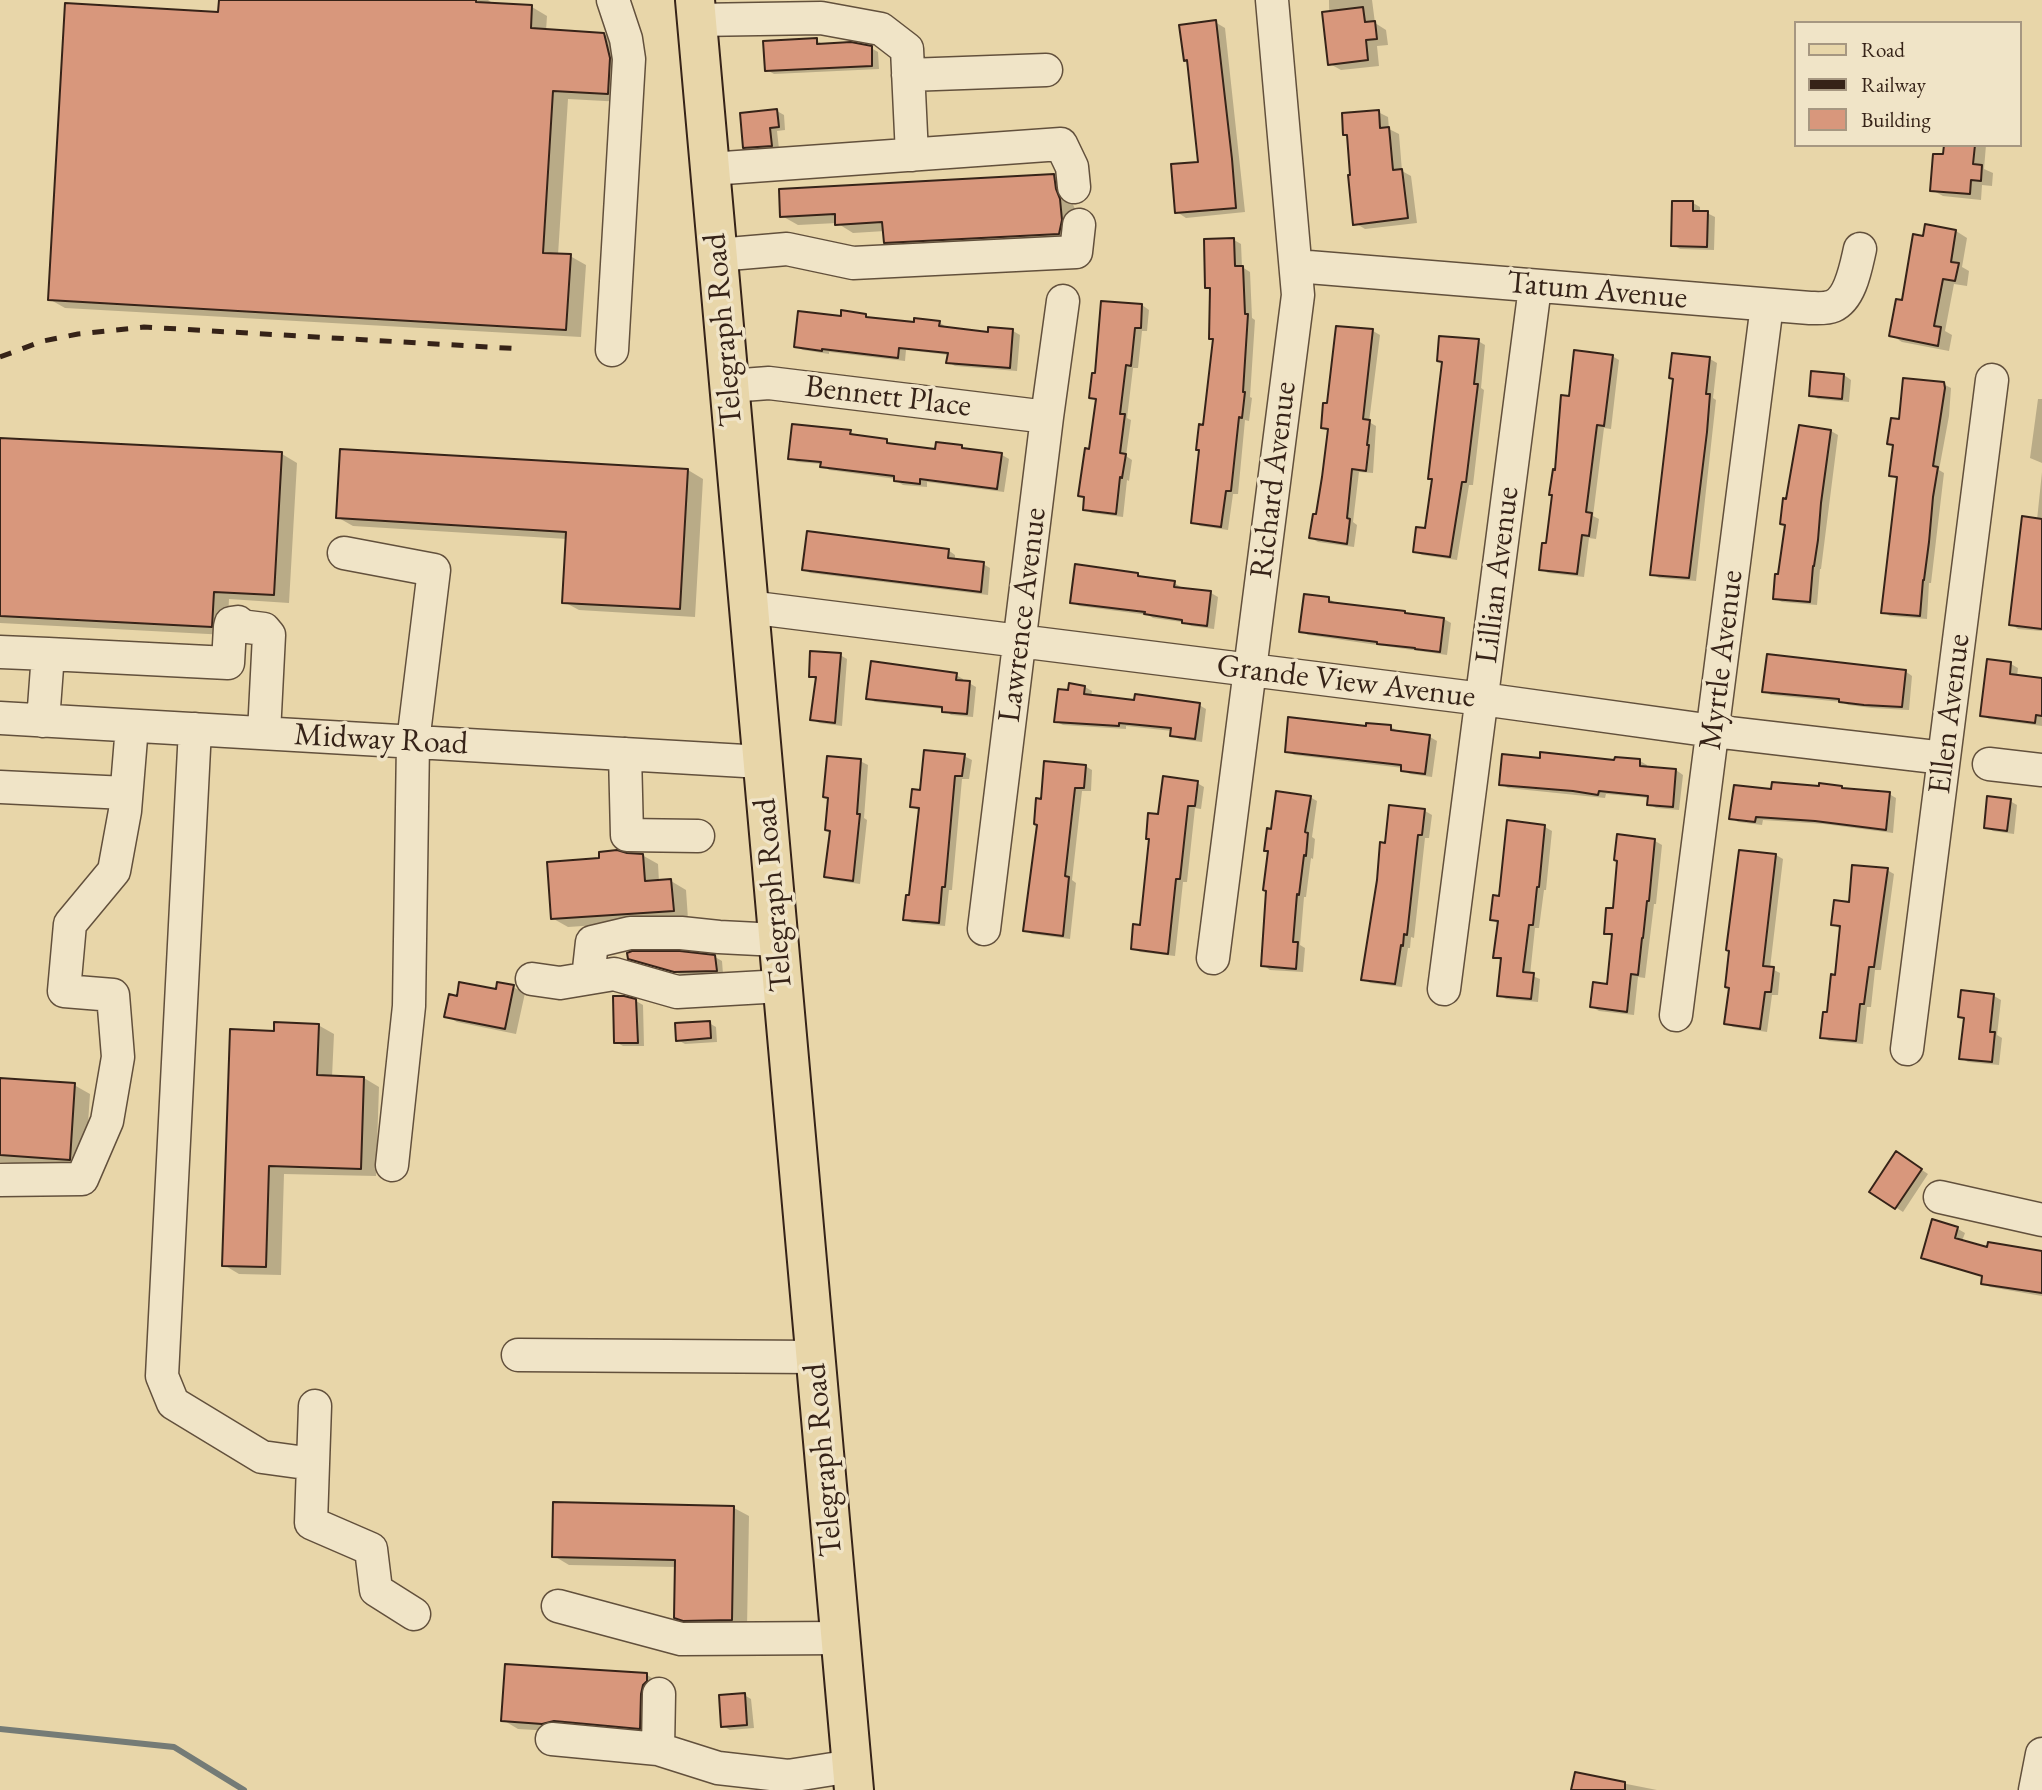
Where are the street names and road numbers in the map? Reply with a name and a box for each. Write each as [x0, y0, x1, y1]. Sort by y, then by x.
street label: Telegraph Road [696, 232, 752, 428]
street label: Tatum Avenue [1505, 264, 1689, 318]
street label: Bennett Place [803, 368, 973, 426]
street label: Richard Avenue [1243, 379, 1305, 581]
street label: Lillian Avenue [1468, 485, 1528, 665]
street label: Lawrence Avenue [991, 506, 1055, 724]
street label: Myrtle Avenue [1692, 568, 1752, 752]
street label: Ellen Avenue [1921, 632, 1979, 796]
street label: Grande View Avenue [1215, 647, 1477, 717]
street label: Midway Road [293, 716, 469, 764]
street label: Telegraph Road [746, 797, 802, 993]
street label: Telegraph Road [796, 1362, 852, 1558]

